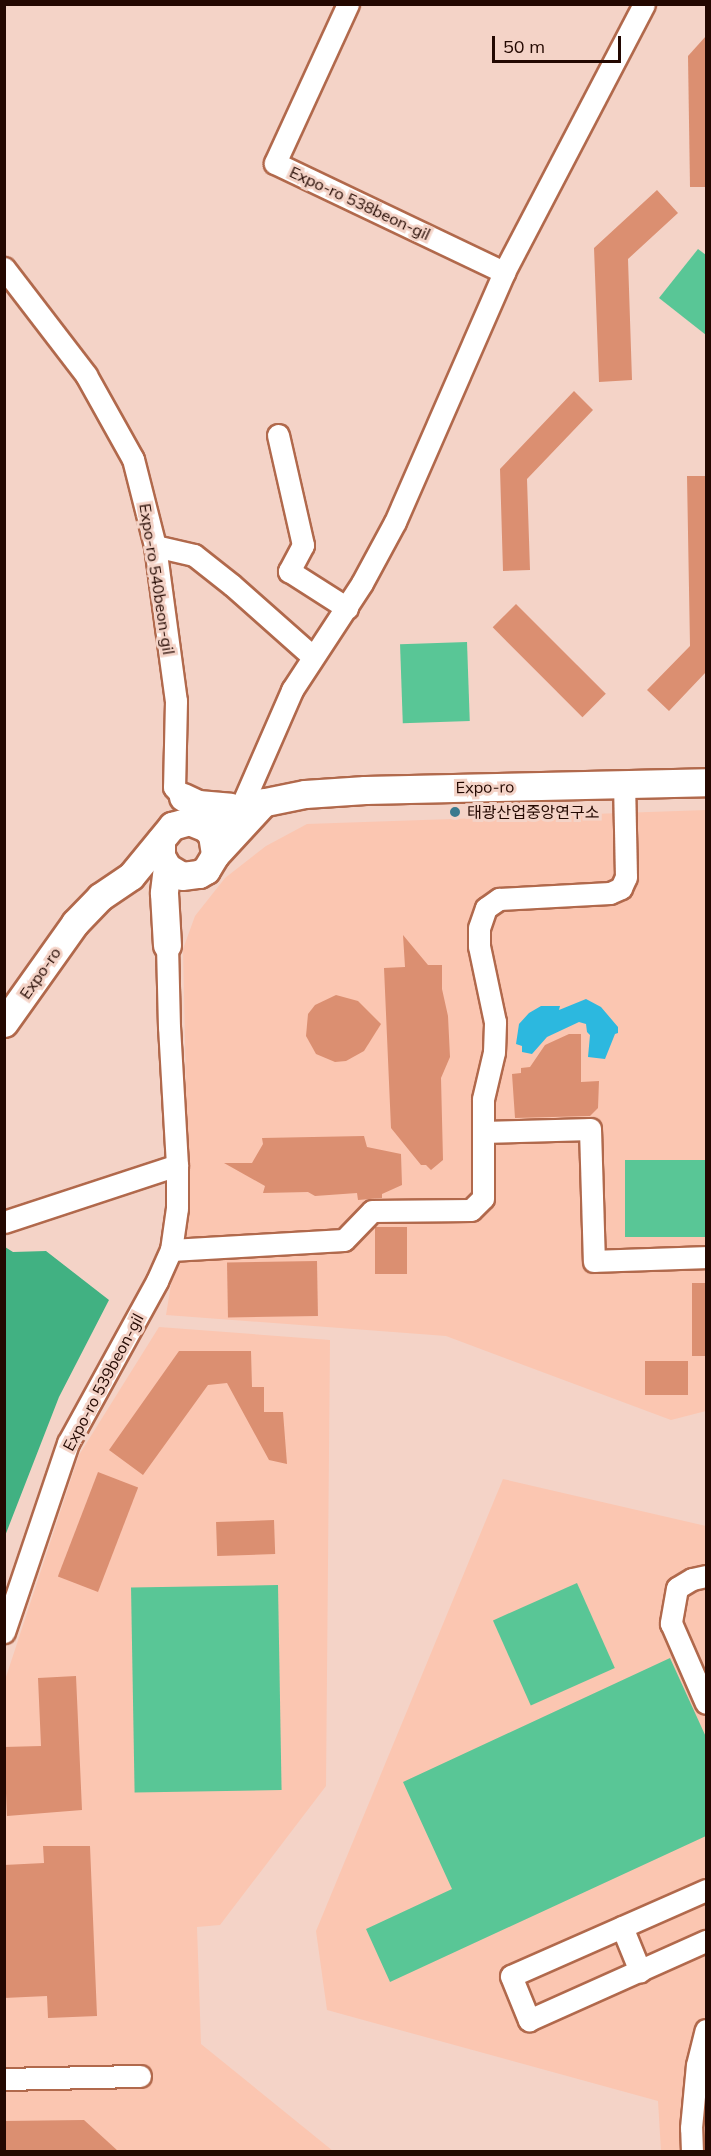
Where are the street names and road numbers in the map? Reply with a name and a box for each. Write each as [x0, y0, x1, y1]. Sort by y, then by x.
street label: Expo-ro 538beon-gil [287, 162, 433, 244]
street label: Expo-ro 540beon-gil [136, 502, 178, 656]
street label: Expo-ro [456, 777, 514, 797]
street label: Expo-ro [15, 943, 65, 1003]
street label: Expo-ro 539beon-gil [59, 1310, 147, 1454]

